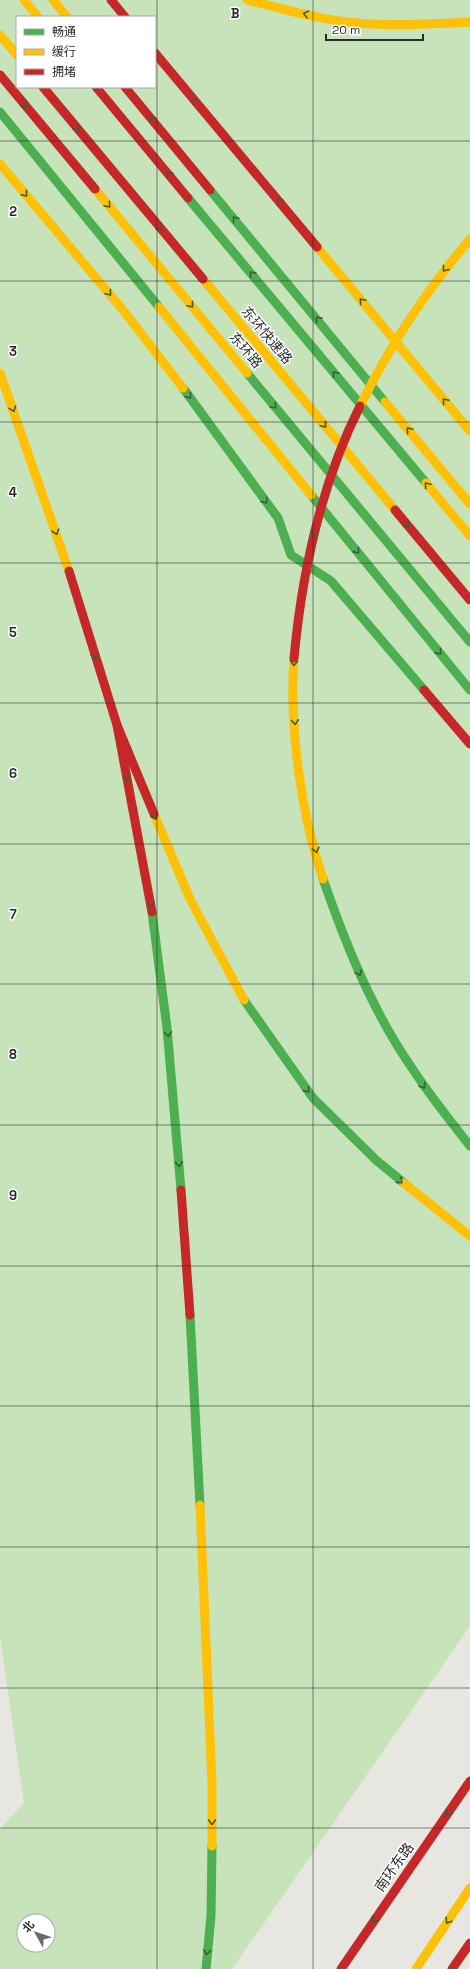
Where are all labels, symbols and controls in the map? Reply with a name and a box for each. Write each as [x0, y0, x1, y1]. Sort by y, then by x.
text: B [231, 5, 240, 22]
one-way arrow [303, 11, 309, 19]
legend [16, 16, 156, 88]
scale bar [326, 16, 423, 42]
text: 20 m [332, 22, 360, 38]
text: 畅通 [52, 24, 76, 40]
text: 缓行 [52, 44, 76, 60]
text: 拥堵 [52, 64, 76, 80]
one-way arrow [193, 99, 200, 106]
one-way arrow [20, 101, 27, 108]
one-way arrow [149, 117, 156, 124]
one-way arrow [73, 123, 80, 130]
one-way arrow [166, 172, 173, 179]
one-way arrow [21, 189, 28, 197]
one-way arrow [276, 198, 283, 206]
one-way arrow [103, 201, 110, 208]
text: 2 [9, 203, 17, 220]
one-way arrow [232, 217, 239, 224]
one-way arrow [156, 223, 163, 230]
one-way arrow [443, 265, 450, 272]
one-way arrow [249, 271, 256, 279]
one-way arrow [104, 289, 111, 296]
one-way arrow [359, 298, 366, 306]
one-way arrow [186, 301, 193, 308]
street label: 东环快速路 [238, 302, 296, 368]
one-way arrow [315, 317, 322, 324]
street label: 东环路 [226, 328, 266, 372]
text: 3 [9, 343, 17, 360]
one-way arrow [332, 371, 339, 379]
one-way arrow [184, 391, 191, 398]
one-way arrow [443, 398, 450, 405]
one-way arrow [269, 401, 276, 408]
one-way arrow [8, 406, 17, 413]
one-way arrow [319, 420, 326, 427]
one-way arrow [407, 428, 414, 435]
one-way arrow [425, 482, 432, 489]
text: 4 [9, 484, 17, 501]
one-way arrow [260, 497, 268, 504]
one-way arrow [403, 520, 410, 527]
one-way arrow [52, 528, 60, 535]
one-way arrow [311, 531, 319, 537]
one-way arrow [353, 547, 360, 554]
text: 5 [9, 624, 17, 641]
one-way arrow [435, 647, 442, 655]
one-way arrow [90, 652, 99, 659]
one-way arrow [290, 660, 299, 666]
one-way arrow [291, 719, 300, 725]
text: 6 [9, 765, 17, 782]
one-way arrow [122, 774, 130, 781]
one-way arrow [151, 813, 159, 820]
one-way arrow [311, 847, 319, 854]
one-way arrow [146, 902, 155, 908]
text: 7 [9, 906, 17, 923]
one-way arrow [354, 969, 362, 976]
one-way arrow [163, 1031, 172, 1037]
text: 8 [9, 1046, 17, 1063]
one-way arrow [418, 1082, 425, 1089]
one-way arrow [303, 1086, 310, 1093]
one-way arrow [174, 1161, 183, 1167]
one-way arrow [395, 1176, 403, 1183]
text: 9 [9, 1187, 17, 1204]
one-way arrow [445, 1809, 453, 1816]
one-way arrow [208, 1819, 216, 1825]
street label: 南环东路 [371, 1839, 417, 1895]
north arrow [16, 1913, 56, 1953]
one-way arrow [372, 1916, 379, 1923]
one-way arrow [445, 1917, 453, 1924]
text: 北 [19, 1918, 37, 1935]
one-way arrow [203, 1949, 212, 1955]

